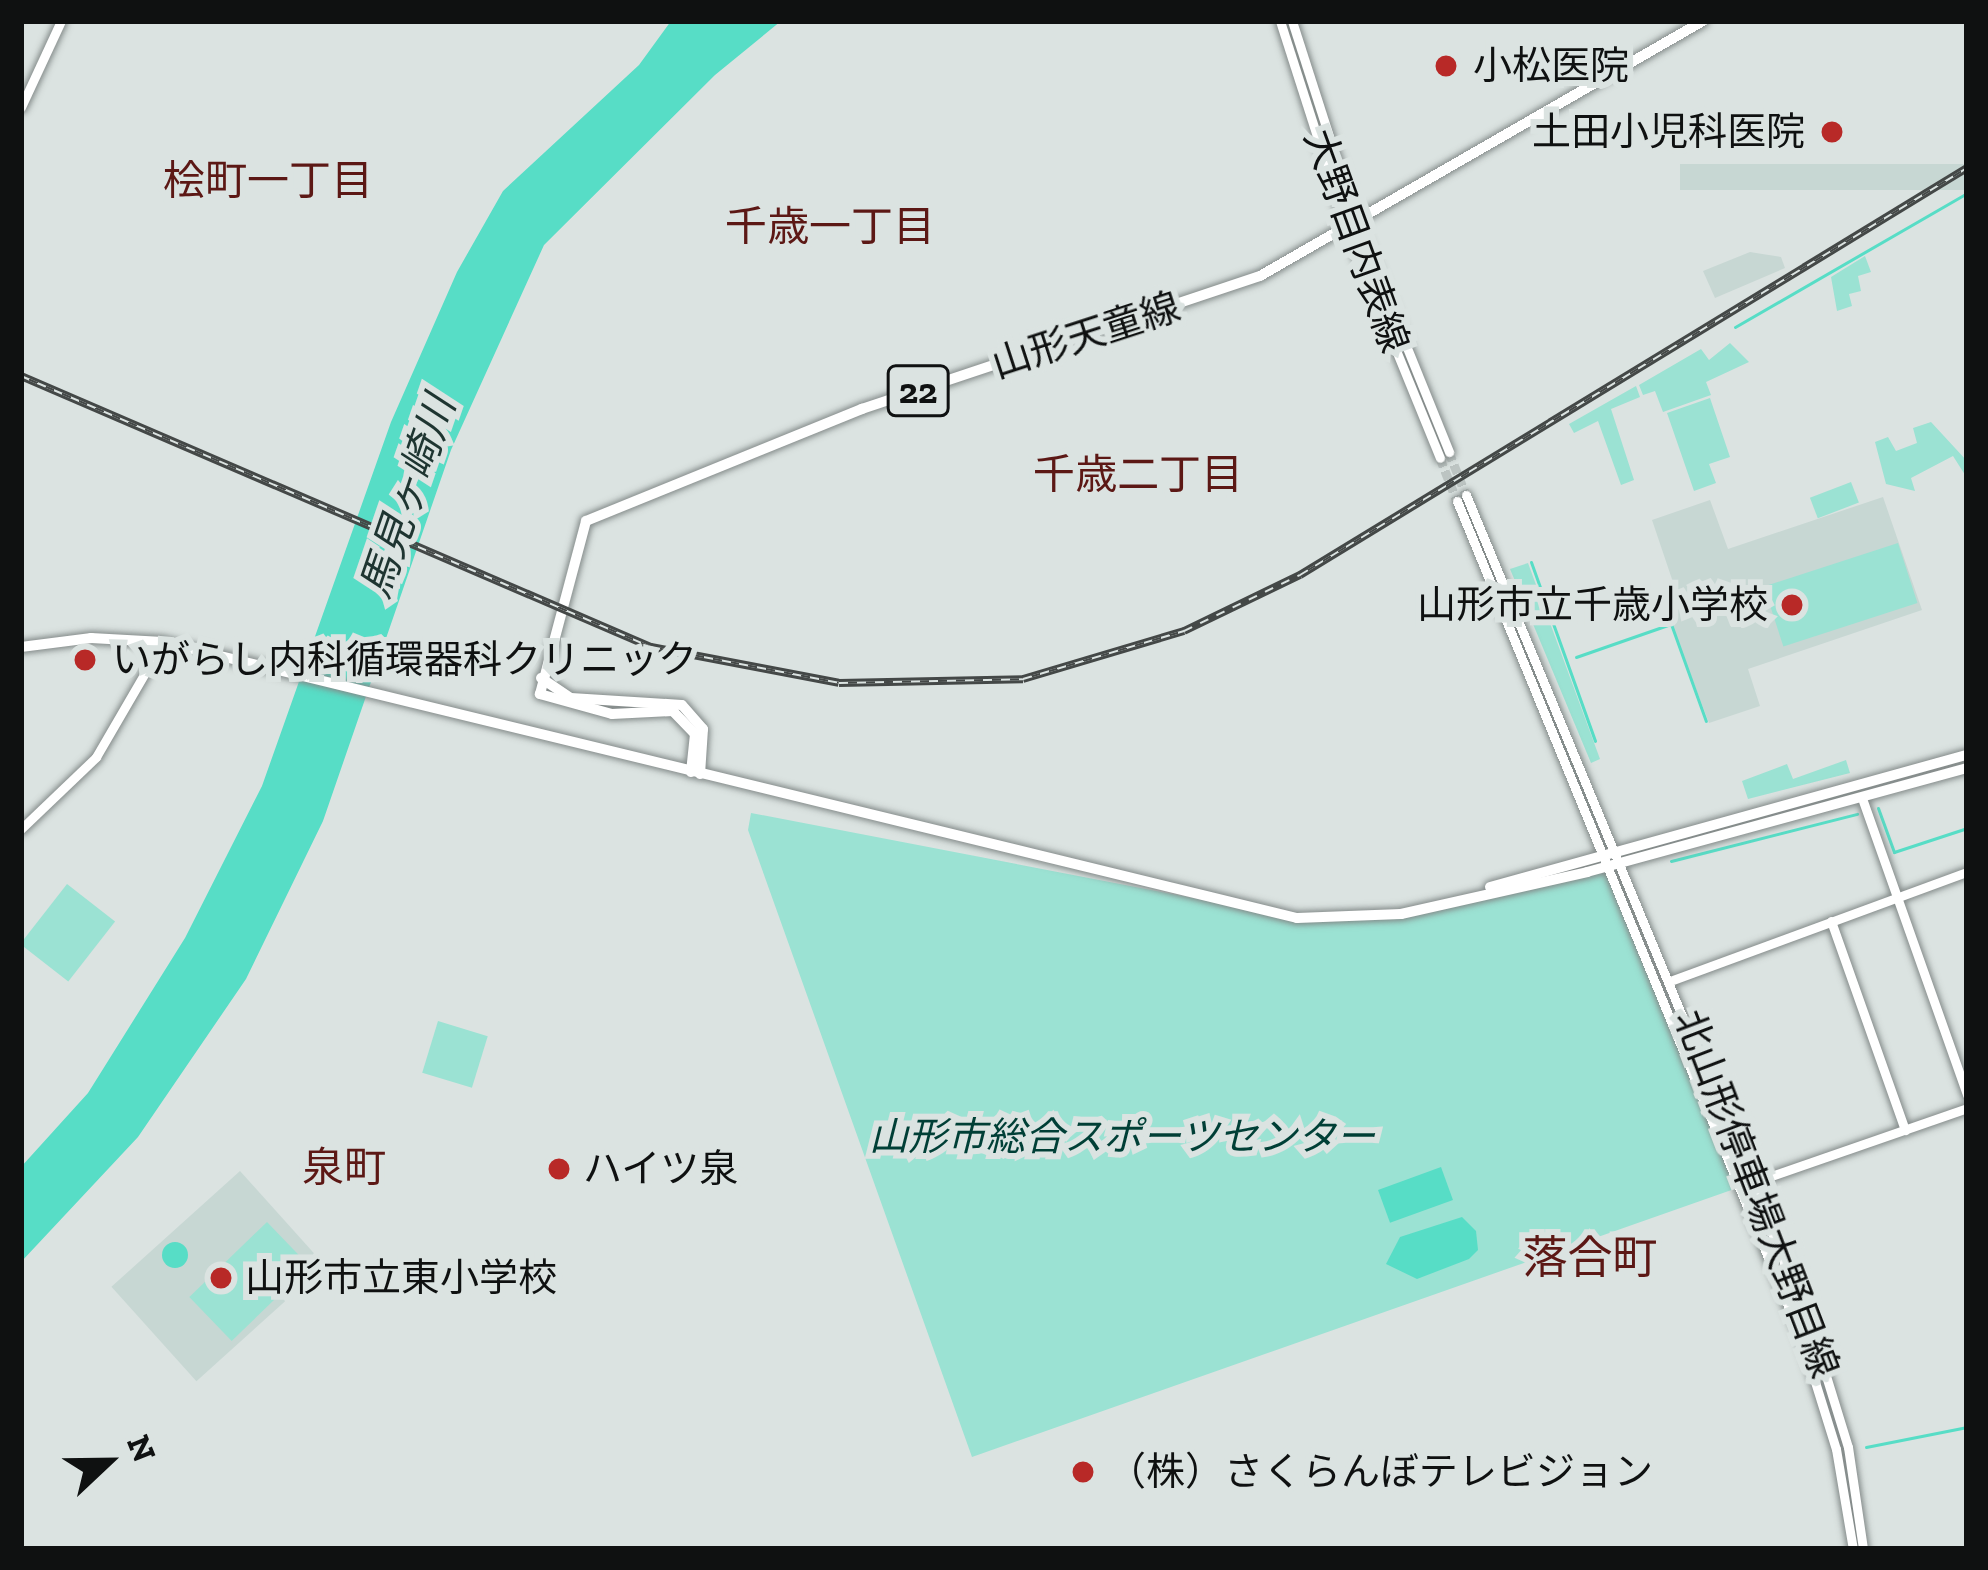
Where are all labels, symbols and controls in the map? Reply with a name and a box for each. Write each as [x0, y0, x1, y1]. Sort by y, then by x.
place label: 小松医院 [1473, 43, 1629, 89]
marker: 小松医院 [1430, 50, 1462, 82]
place label: 土田小児科医院 [1532, 109, 1805, 155]
marker: 土田小児科医院 [1816, 116, 1848, 148]
street label: 大野目内表線 [1294, 123, 1418, 359]
district label: 桧町一丁目 [163, 156, 373, 206]
district label: 千歳一丁目 [725, 202, 935, 252]
street label: 山形天童線 [986, 284, 1186, 388]
road number: 22 [885, 361, 951, 421]
water label: 馬見ヶ崎川 [350, 390, 466, 604]
district label: 千歳二丁目 [1033, 450, 1243, 500]
place label: 山形市立千歳小学校 [1417, 582, 1768, 628]
marker: 山形市立千歳小学校 [1779, 592, 1805, 618]
place label: いがらし内科循環器科クリニック [112, 637, 697, 683]
marker: いがらし内科循環器科クリニック [69, 644, 101, 676]
street label: 北山形停車場大野目線 [1664, 1004, 1848, 1384]
park label: 山形市総合スポーツセンター [869, 1114, 1375, 1160]
district label: 泉町 [302, 1143, 386, 1193]
place label: ハイツ泉 [583, 1146, 739, 1192]
marker: ハイツ泉 [546, 1156, 572, 1182]
district label: 落合町 [1523, 1232, 1657, 1286]
place label: 山形市立東小学校 [245, 1255, 557, 1301]
marker: 山形市立東小学校 [208, 1265, 234, 1291]
north arrow [48, 1402, 168, 1522]
text: N [119, 1429, 165, 1467]
place label: （株）さくらんぼテレビジョン [1107, 1449, 1653, 1495]
marker: （株）さくらんぼテレビジョン [1070, 1459, 1096, 1485]

